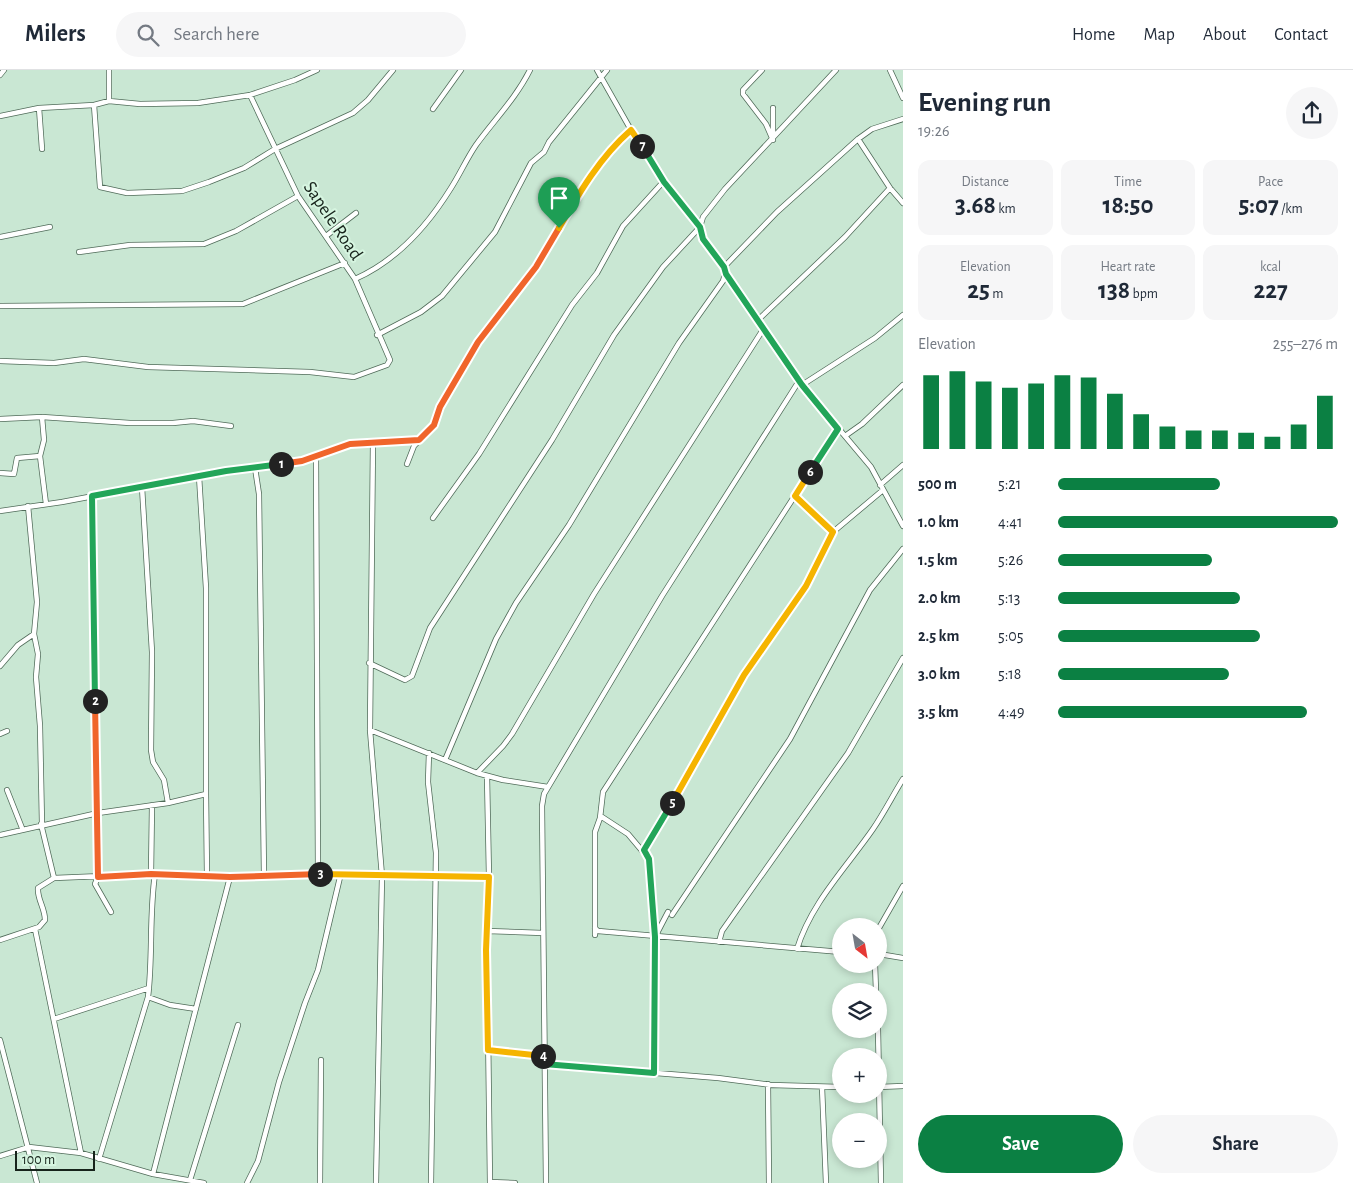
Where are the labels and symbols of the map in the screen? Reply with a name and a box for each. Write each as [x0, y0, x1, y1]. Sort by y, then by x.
pin: 7 [630, 134, 654, 158]
pin [538, 177, 580, 228]
street label: Sapele Road [300, 178, 366, 264]
pin: 1 [268, 452, 294, 476]
pin: 6 [798, 460, 822, 484]
pin: 2 [82, 688, 108, 714]
pin: 5 [660, 790, 684, 816]
pin: 3 [308, 862, 332, 886]
north arrow [832, 918, 888, 972]
pin: 4 [530, 1044, 556, 1068]
scale bar [15, 1148, 95, 1171]

